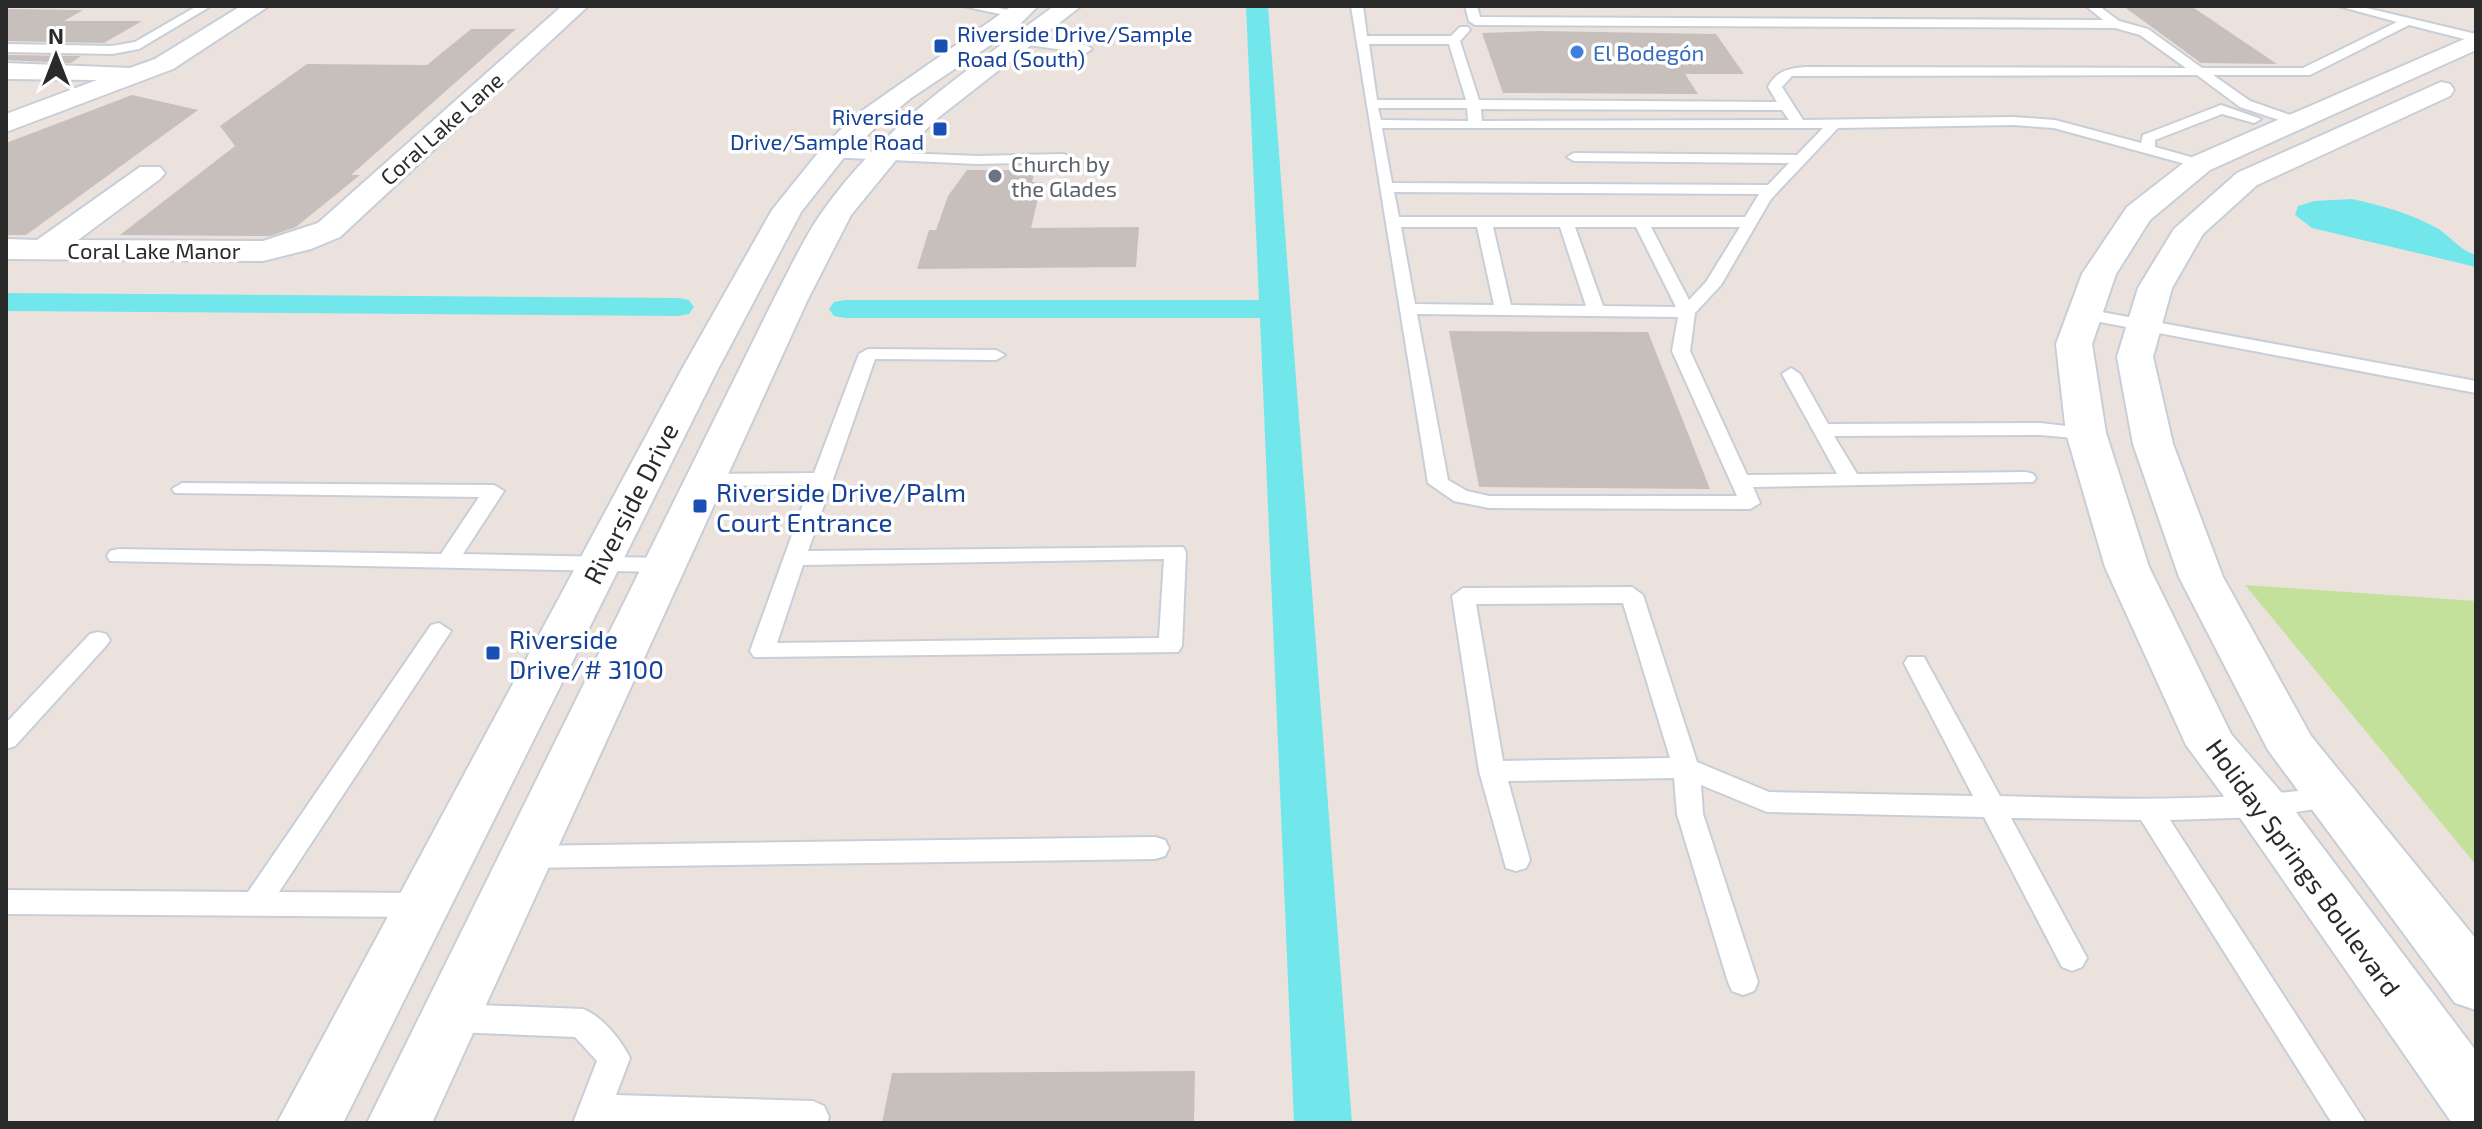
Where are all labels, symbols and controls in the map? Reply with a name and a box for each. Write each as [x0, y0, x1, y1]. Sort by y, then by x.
north arrow [16, 16, 96, 96]
place label: Riverside Drive/Sample Road (South) [957, 20, 1193, 71]
text: N [48, 22, 64, 48]
marker: Riverside Drive/Sample Road (South) [932, 37, 950, 55]
place label: El Bodegón [1593, 39, 1704, 65]
marker: El Bodegón [1568, 43, 1586, 61]
street label: Coral Lake Lane [374, 66, 508, 190]
place label: Riverside Drive/Sample Road [730, 103, 924, 154]
marker: Riverside Drive/Sample Road [931, 120, 949, 138]
place label: Church by the Glades [1011, 150, 1117, 201]
marker: Church by the Glades [986, 167, 1004, 185]
street label: Coral Lake Manor [67, 237, 241, 263]
street label: Riverside Drive [576, 417, 684, 589]
place label: Riverside Drive/Palm Court Entrance [716, 476, 966, 537]
marker: Riverside Drive/Palm Court Entrance [691, 497, 709, 515]
place label: Riverside Drive/# 3100 [509, 623, 664, 684]
marker: Riverside Drive/# 3100 [484, 644, 502, 662]
street label: Holiday Springs Boulevard [2200, 733, 2408, 1001]

